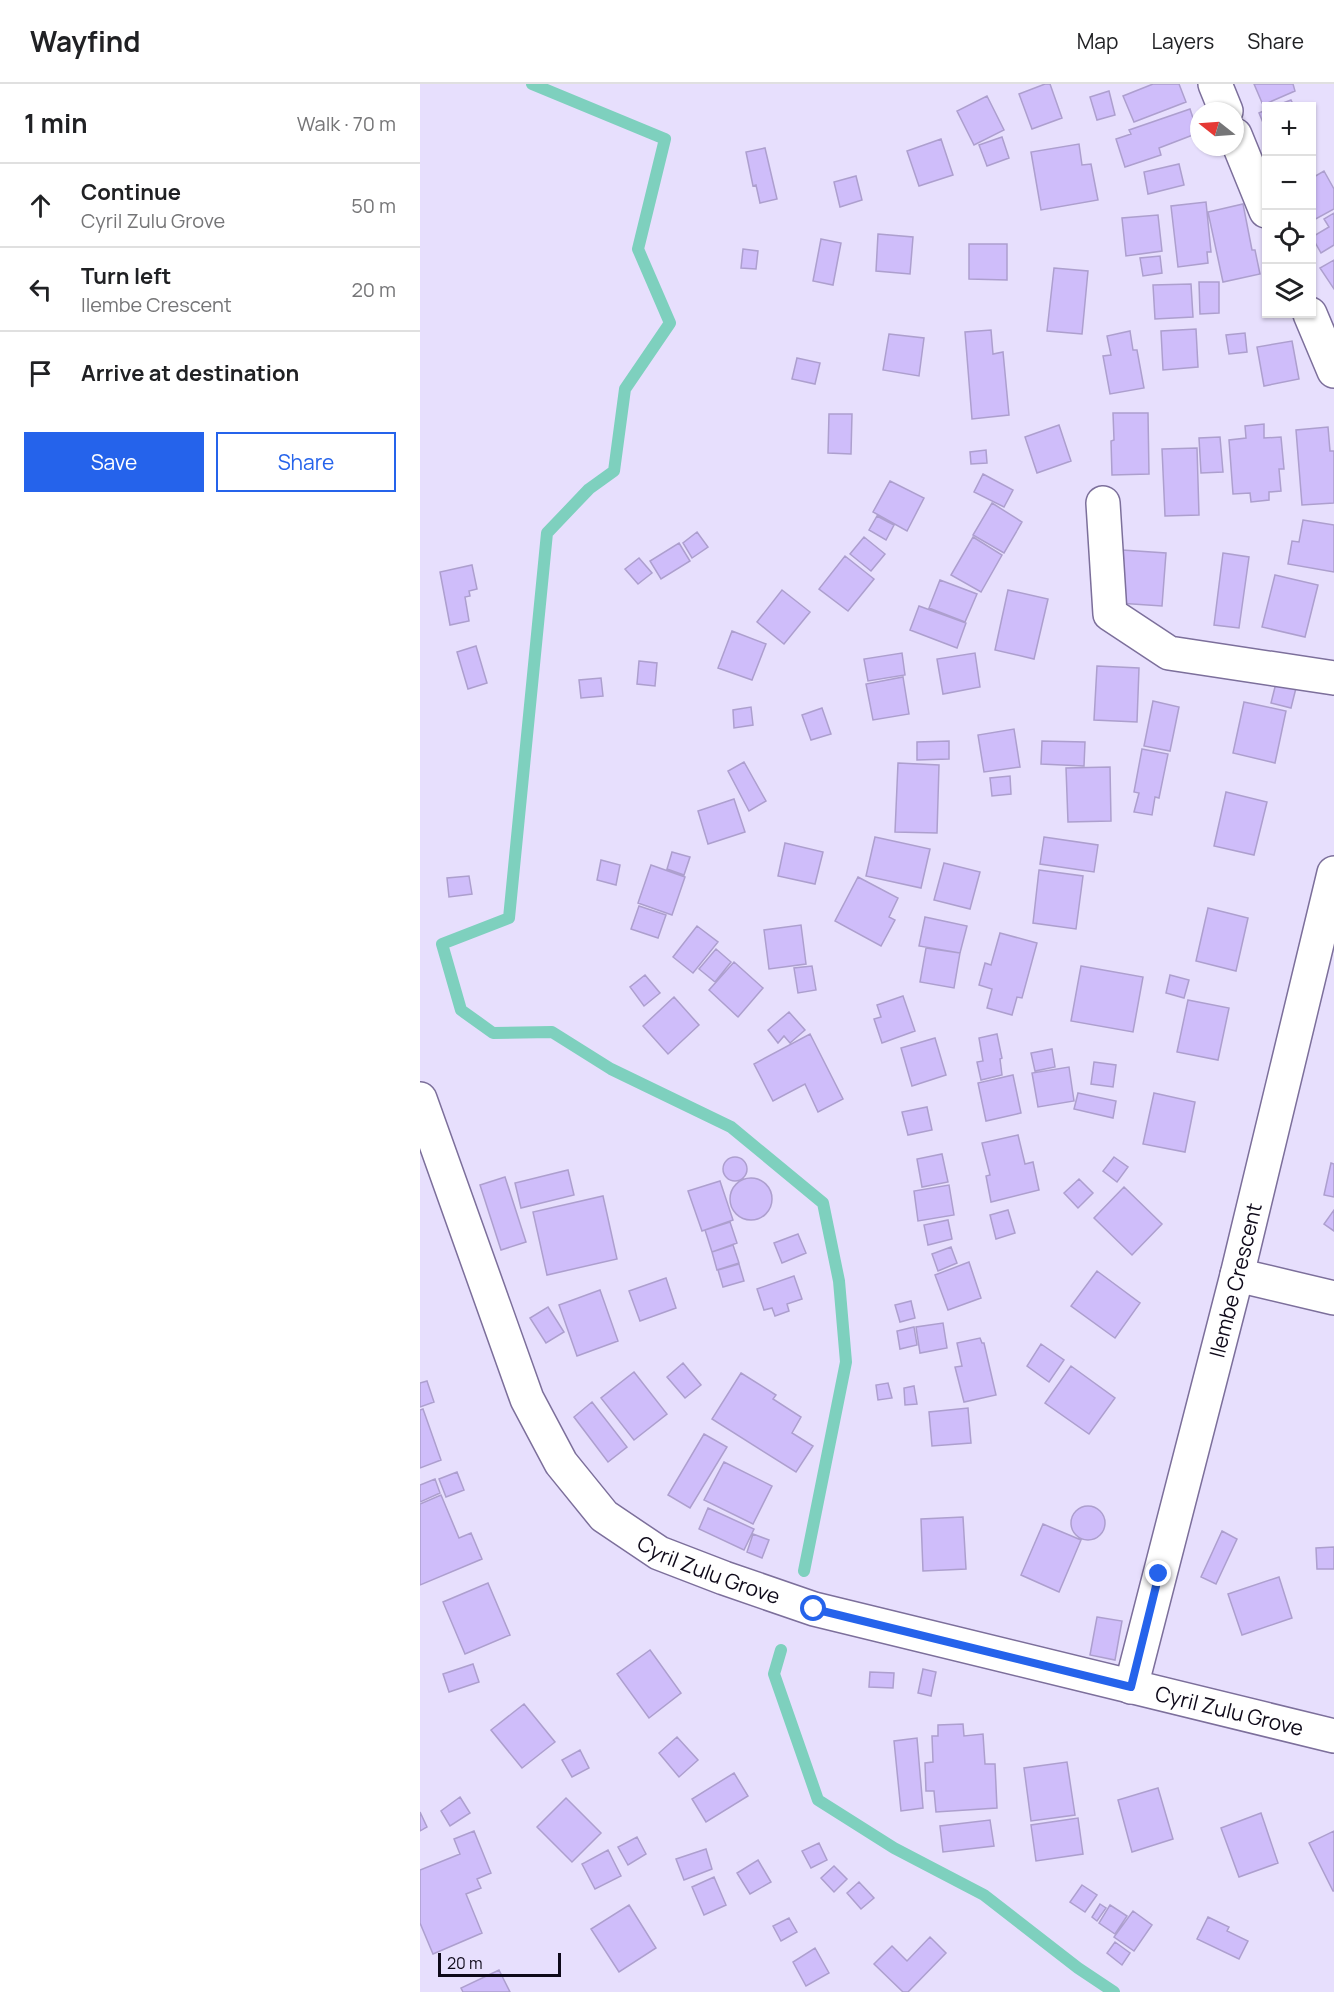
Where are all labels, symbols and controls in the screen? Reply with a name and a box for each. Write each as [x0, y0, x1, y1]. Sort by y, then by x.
text: Wayfind [30, 22, 140, 60]
text: Map [1077, 27, 1118, 55]
text: Layers [1151, 27, 1214, 55]
text: Share [1247, 27, 1304, 55]
north arrow [1190, 102, 1244, 156]
map controls [1262, 102, 1316, 318]
button: + [1262, 102, 1316, 156]
text: 1 min [24, 105, 88, 141]
text: Walk · 70 m [297, 110, 396, 137]
button: − [1262, 156, 1316, 210]
text: Continue [81, 177, 181, 207]
icon: ahead [24, 189, 57, 222]
text: 50 m [351, 192, 396, 219]
text: Cyril Zulu Grove [81, 207, 225, 234]
button: locate [1262, 210, 1316, 264]
text: Turn left [81, 261, 171, 291]
button: layers [1262, 264, 1316, 318]
icon: left [24, 273, 57, 306]
text: 20 m [351, 276, 396, 303]
text: Ilembe Crescent [81, 291, 232, 318]
icon: arrive [24, 357, 57, 390]
text: Arrive at destination [81, 358, 299, 388]
button: Save [24, 432, 204, 492]
button: Share [216, 432, 396, 492]
street label: Ilembe Crescent [1202, 1200, 1268, 1360]
street label: Cyril Zulu Grove [632, 1528, 784, 1610]
route end [1145, 1560, 1171, 1586]
route start [800, 1595, 826, 1621]
street label: Cyril Zulu Grove [1153, 1679, 1306, 1742]
scale bar [438, 1950, 561, 1978]
text: 20 m [447, 1952, 483, 1974]

